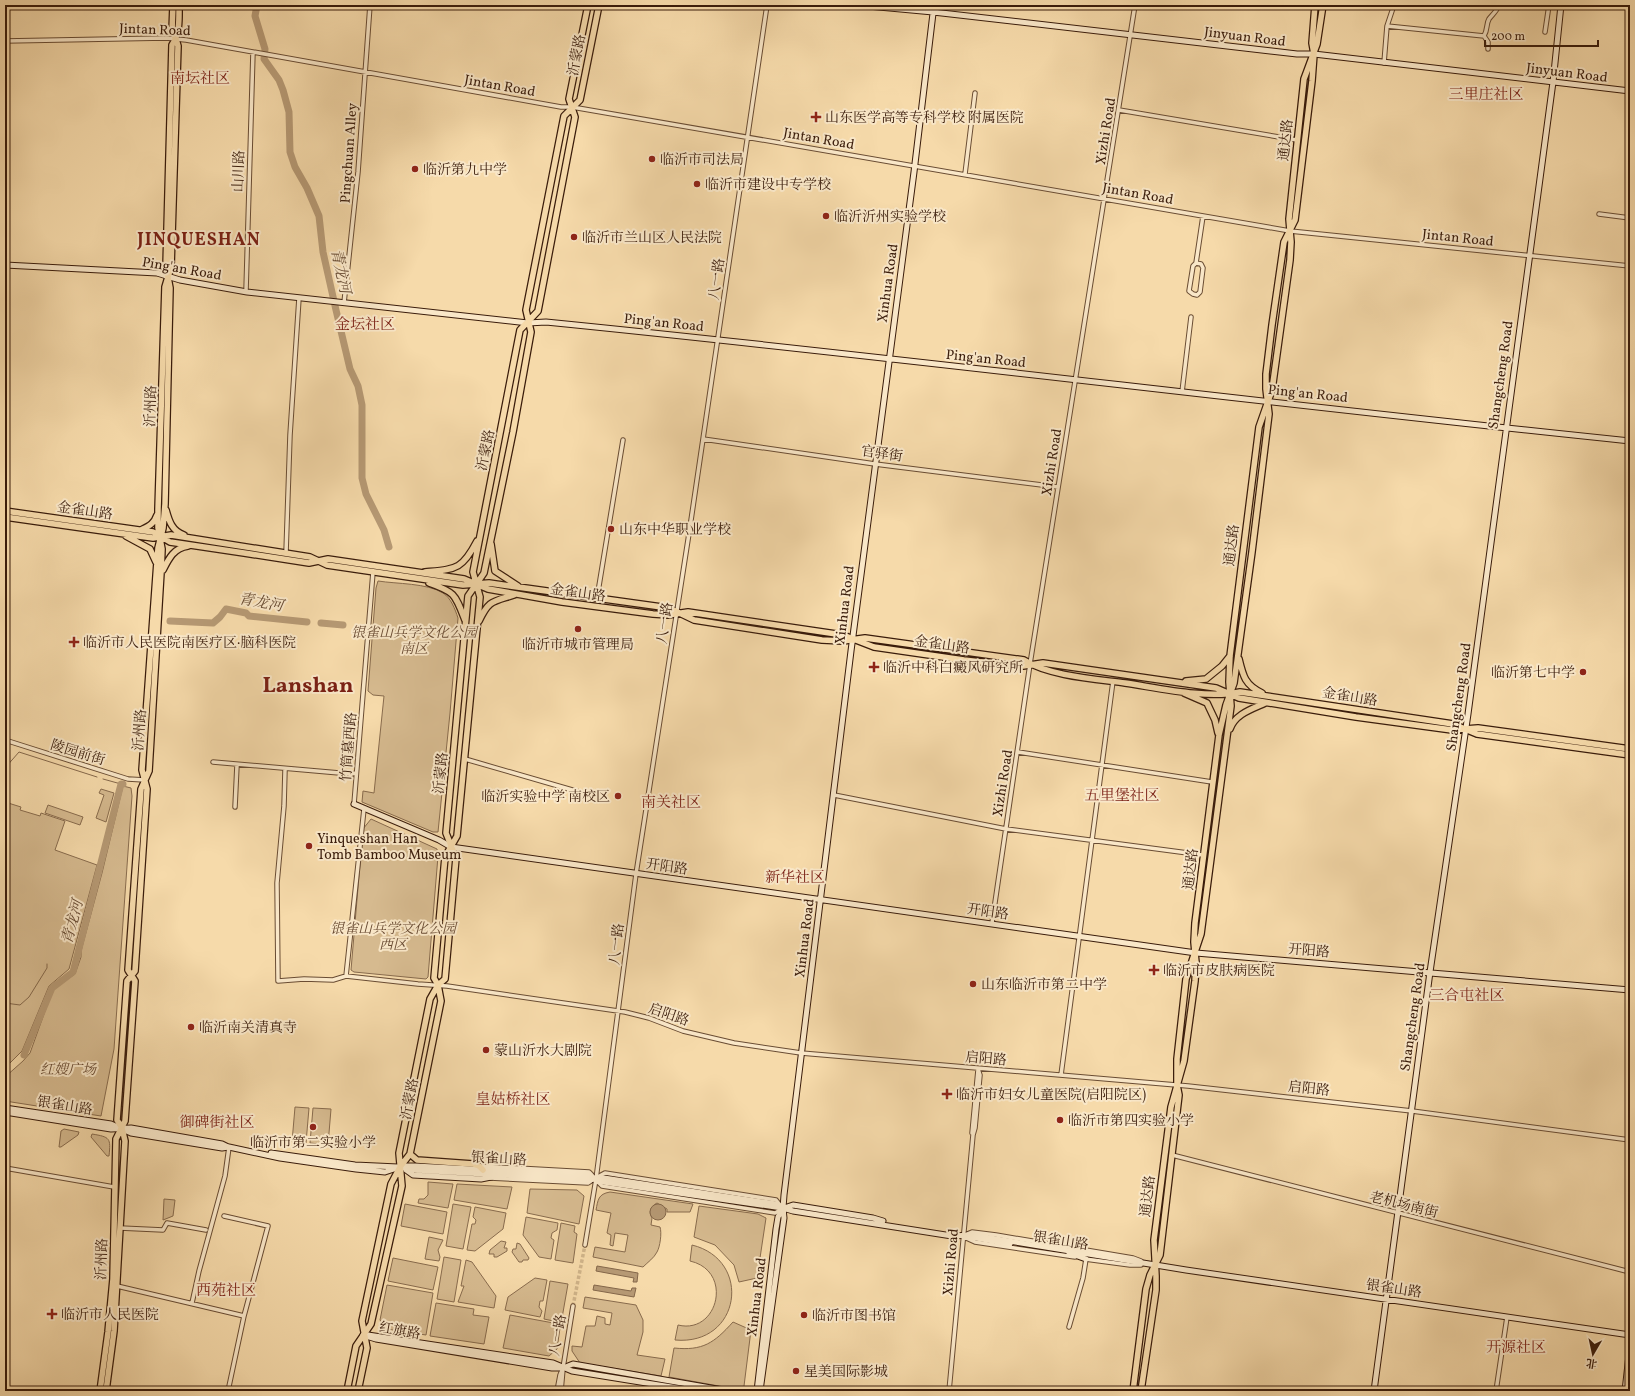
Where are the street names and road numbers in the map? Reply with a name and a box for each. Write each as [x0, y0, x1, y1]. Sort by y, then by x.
street label: Jintan Road [119, 20, 191, 41]
street label: Jinyuan Road [1203, 23, 1287, 52]
street label: 沂蒙路 [564, 33, 591, 78]
street label: Jinyuan Road [1525, 59, 1609, 88]
street label: Jintan Road [463, 71, 537, 102]
street label: Xizhi Road [1092, 96, 1121, 166]
street label: Pingchuan Alley [337, 102, 363, 204]
street label: 通达路 [1275, 118, 1298, 162]
street label: Jintan Road [782, 124, 856, 155]
street label: 山川路 [229, 150, 250, 192]
street label: Jintan Road [1101, 179, 1175, 210]
street label: Jintan Road [1421, 225, 1495, 252]
street label: Xinhua Road [874, 242, 903, 324]
street label: Ping'an Road [141, 253, 223, 286]
street label: 八一路 [705, 257, 730, 301]
street label: Ping'an Road [623, 310, 705, 337]
street label: Shangcheng Road [1484, 320, 1519, 431]
street label: Ping'an Road [945, 346, 1027, 373]
street label: Ping'an Road [1267, 381, 1349, 408]
street label: 沂州路 [141, 385, 162, 427]
street label: Xizhi Road [1038, 427, 1067, 497]
street label: 沂蒙路 [473, 428, 500, 473]
street label: 官驿街 [860, 442, 904, 467]
street label: 金雀山路 [56, 498, 114, 525]
street label: 通达路 [1221, 523, 1244, 567]
street label: Xinhua Road [831, 564, 860, 646]
street label: 金雀山路 [549, 580, 607, 607]
street label: 八一路 [653, 601, 678, 645]
street label: 金雀山路 [913, 632, 971, 659]
street label: Shangcheng Road [1442, 642, 1477, 753]
street label: 金雀山路 [1321, 684, 1379, 711]
street label: 沂州路 [130, 708, 151, 752]
street label: 竹简墓西路 [337, 711, 362, 783]
street label: 陵园前街 [48, 736, 107, 771]
street label: Xizhi Road [989, 748, 1018, 818]
street label: 沂蒙路 [430, 751, 453, 795]
street label: 通达路 [1180, 847, 1203, 891]
street label: 开阳路 [645, 855, 689, 880]
street label: Xinhua Road [791, 897, 820, 979]
street label: 开阳路 [966, 900, 1010, 925]
street label: 八一路 [606, 922, 629, 966]
street label: 开阳路 [1287, 940, 1331, 963]
street label: Shangcheng Road [1396, 962, 1431, 1073]
street label: 启阳路 [646, 1000, 691, 1031]
street label: 启阳路 [964, 1048, 1008, 1071]
street label: 沂蒙路 [397, 1077, 424, 1122]
street label: 启阳路 [1287, 1078, 1331, 1101]
street label: 银雀山路 [36, 1093, 94, 1120]
street label: 银雀山路 [470, 1149, 527, 1170]
street label: 通达路 [1137, 1174, 1160, 1218]
street label: 老机场南街 [1367, 1188, 1440, 1223]
street label: Xizhi Road [939, 1228, 964, 1297]
street label: 银雀山路 [1032, 1228, 1090, 1255]
street label: 沂州路 [92, 1238, 113, 1280]
street label: Xinhua Road [743, 1256, 772, 1338]
street label: 银雀山路 [1365, 1276, 1423, 1303]
street label: 八一路 [545, 1313, 571, 1358]
street label: 红旗路 [377, 1318, 422, 1344]

